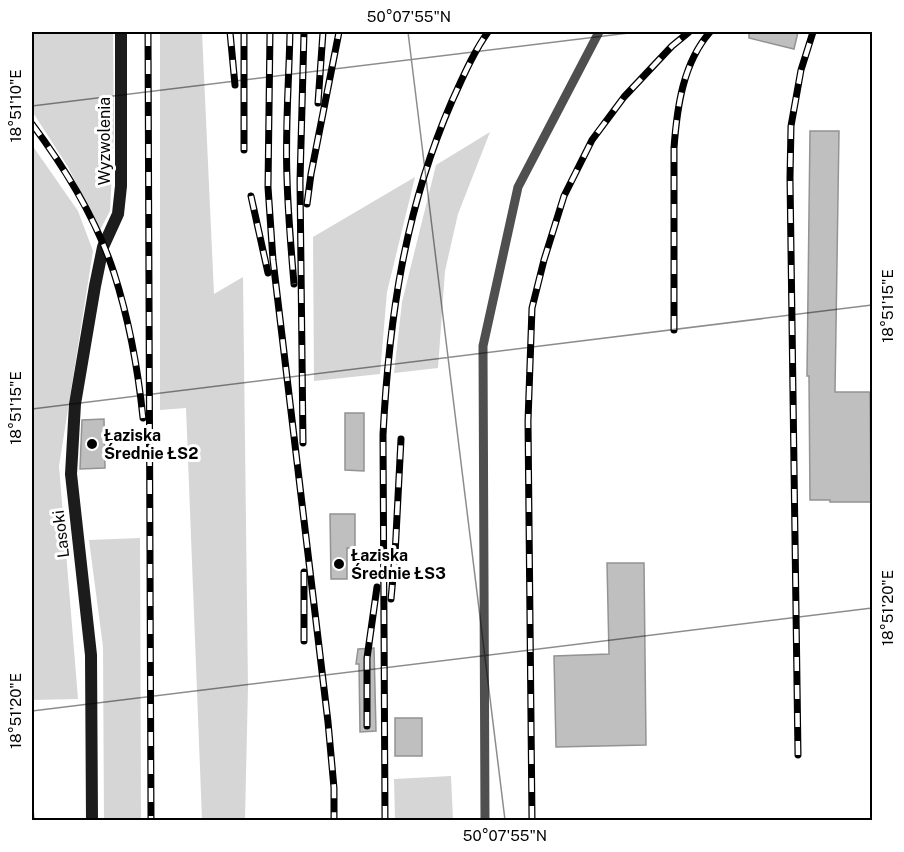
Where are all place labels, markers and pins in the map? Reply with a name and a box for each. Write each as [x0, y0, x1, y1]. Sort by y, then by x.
place label: Łaziska Średnie ŁS2 [104, 426, 198, 463]
marker: Łaziska Średnie ŁS2 [85, 437, 99, 451]
place label: Łaziska Średnie ŁS3 [351, 546, 446, 583]
marker: Łaziska Średnie ŁS3 [332, 557, 346, 571]

